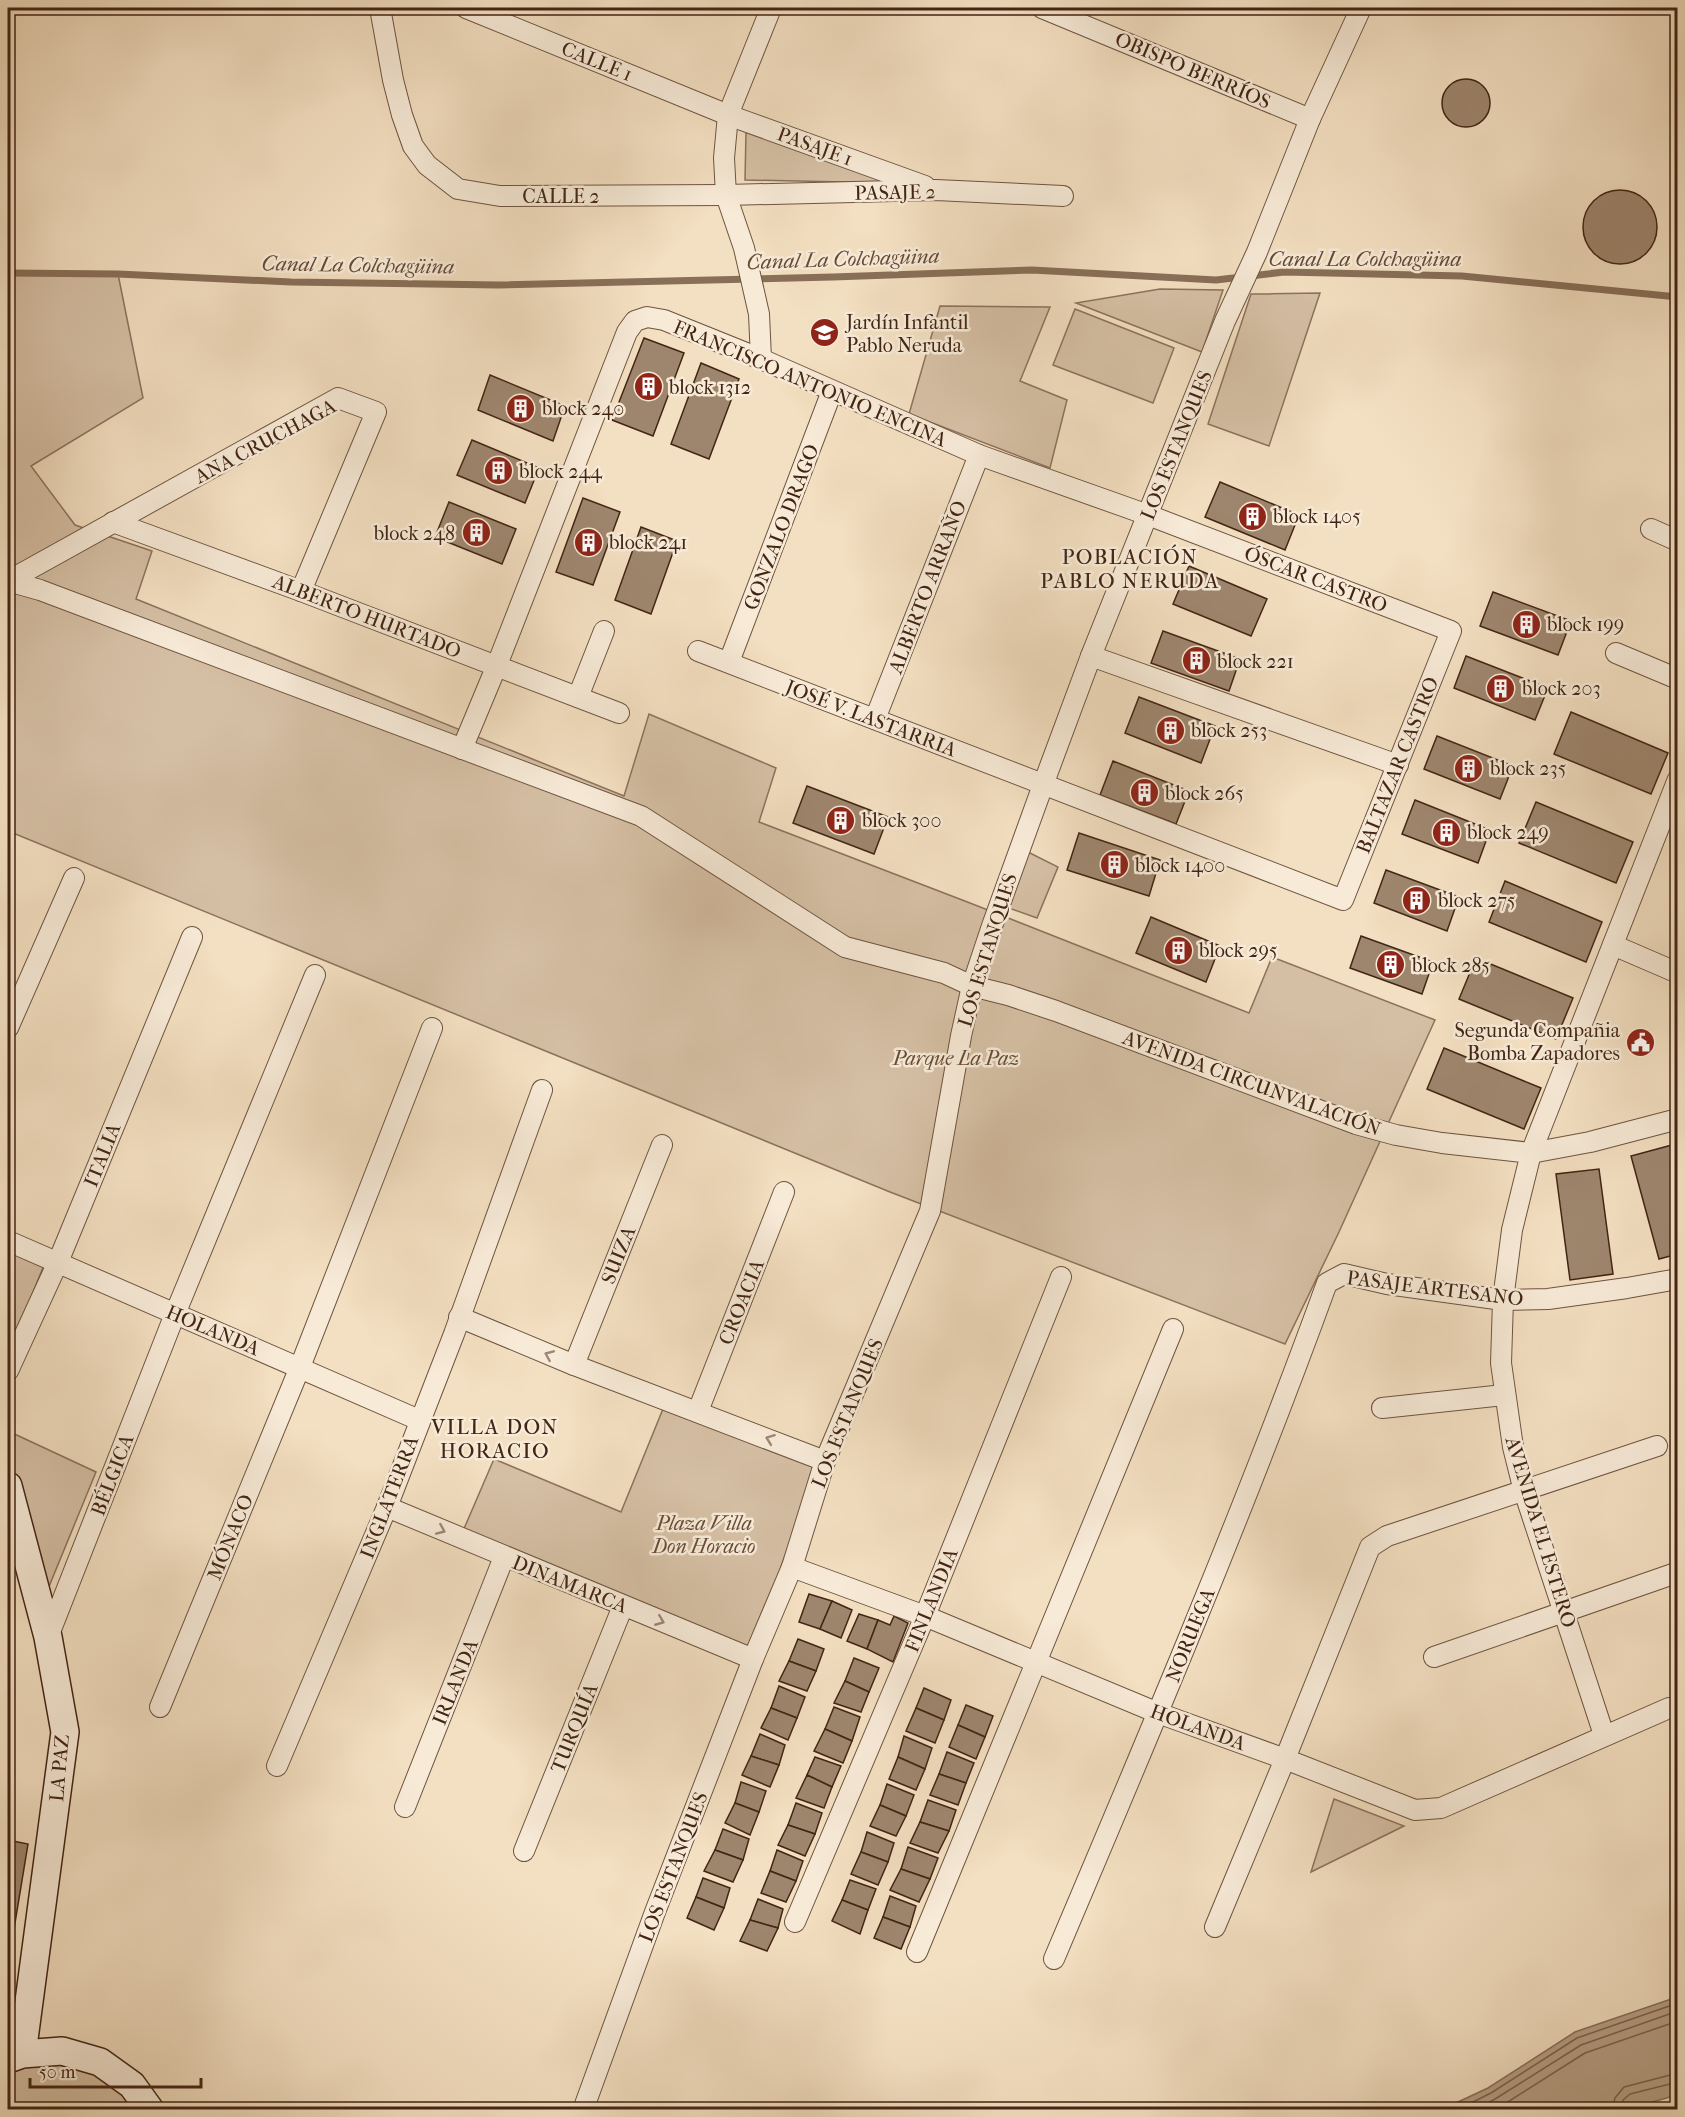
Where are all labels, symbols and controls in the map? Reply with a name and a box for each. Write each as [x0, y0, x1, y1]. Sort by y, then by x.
street label: OBISPO BERRÍOS [1112, 26, 1274, 114]
street label: CALLE 1 [558, 37, 635, 86]
street label: PASAJE 1 [774, 122, 856, 171]
street label: PASAJE 2 [854, 180, 936, 205]
street label: CALLE 2 [522, 185, 600, 208]
water label: Canal La Colchagüina [746, 244, 940, 274]
water label: Canal La Colchagüina [1269, 247, 1461, 271]
water label: Canal La Colchagüina [261, 251, 455, 279]
place label: Jardín Infantil Pablo Neruda [844, 311, 969, 357]
street label: FRANCISCO ANTONIO ENCINA [670, 315, 951, 452]
school or university icon: Jardín Infantil Pablo Neruda [809, 317, 841, 349]
street label: LOS ESTANQUES [1136, 367, 1217, 523]
building icon: block 1312 [632, 371, 664, 403]
place label: block 1312 [668, 376, 751, 399]
building icon: block 240 [505, 392, 537, 424]
street label: ANA CRUCHAGA [190, 394, 341, 489]
place label: block 240 [541, 397, 624, 420]
street label: GONZALO DRAGO [739, 441, 824, 613]
building icon: block 244 [482, 455, 514, 487]
place label: block 244 [518, 460, 603, 483]
street label: ALBERTO ARRAÑO [883, 497, 971, 678]
building icon: block 1405 [1236, 500, 1268, 532]
place label: block 1405 [1272, 505, 1361, 528]
building icon: block 248 [460, 517, 492, 549]
place label: block 248 [373, 522, 455, 545]
building icon: block 241 [572, 526, 604, 558]
place label: block 241 [608, 531, 687, 554]
street label: ÓSCAR CASTRO [1241, 540, 1391, 617]
district label: POBLACIÓN PABLO NERUDA [1040, 544, 1220, 593]
street label: ALBERTO HURTADO [268, 570, 464, 663]
building icon: block 199 [1510, 608, 1542, 640]
place label: block 199 [1546, 613, 1624, 636]
building icon: block 221 [1180, 645, 1212, 677]
place label: block 221 [1216, 650, 1294, 673]
building icon: block 203 [1485, 672, 1517, 704]
street label: JOSÉ V. LASTARRIA [780, 674, 961, 762]
street label: BALTAZAR CASTRO [1352, 674, 1443, 857]
place label: block 203 [1521, 677, 1601, 700]
building icon: block 253 [1154, 714, 1186, 746]
place label: block 253 [1190, 719, 1267, 742]
building icon: block 235 [1453, 752, 1485, 784]
place label: block 235 [1489, 757, 1566, 780]
building icon: block 265 [1128, 777, 1160, 809]
place label: block 265 [1164, 782, 1244, 805]
building icon: block 300 [825, 804, 857, 836]
place label: block 300 [861, 809, 941, 832]
building icon: block 249 [1430, 816, 1462, 848]
place label: block 249 [1466, 821, 1549, 844]
building icon: block 1400 [1098, 849, 1130, 881]
place label: block 1400 [1134, 854, 1225, 877]
street label: LOS ESTANQUES [953, 871, 1022, 1030]
building icon: block 275 [1401, 884, 1433, 916]
place label: block 275 [1437, 889, 1516, 912]
building icon: block 295 [1162, 934, 1194, 966]
place label: block 295 [1198, 939, 1278, 962]
building icon: block 285 [1375, 949, 1407, 981]
place label: block 285 [1411, 954, 1490, 977]
place label: Segunda Compañia Bomba Zapadores [1454, 1019, 1621, 1065]
street label: AVENIDA CIRCUNVALACIÓN [1119, 1024, 1385, 1141]
public building icon: Segunda Compañia Bomba Zapadores [1625, 1026, 1657, 1058]
park label: Parque La Paz [892, 1047, 1019, 1070]
street label: ITALIA [79, 1119, 126, 1190]
street label: SUIZA [597, 1222, 641, 1287]
street label: CROACIA [714, 1255, 769, 1348]
street label: PASAJE ARTESANO [1345, 1266, 1525, 1311]
street label: HOLANDA [163, 1300, 264, 1361]
street label: LOS ESTANQUES [807, 1335, 888, 1491]
one-way arrow [544, 1350, 555, 1362]
district label: VILLA DON HORACIO [430, 1415, 559, 1463]
street label: BÉLGICA [86, 1430, 139, 1519]
street label: INGLATERRA [356, 1432, 424, 1562]
street label: AVENIDA EL ESTERO [1500, 1433, 1581, 1630]
one-way arrow [766, 1434, 776, 1447]
street label: MÓNACO [201, 1490, 258, 1583]
park label: Plaza Villa Don Horacio [650, 1512, 756, 1558]
one-way arrow [435, 1523, 446, 1535]
street label: FINLANDIA [900, 1544, 963, 1656]
street label: DINAMARCA [509, 1551, 632, 1618]
street label: NORUEGA [1161, 1584, 1220, 1686]
one-way arrow [654, 1614, 665, 1626]
street label: IRLANDA [428, 1635, 483, 1728]
street label: TURQUÍA [545, 1679, 603, 1776]
street label: HOLANDA [1147, 1700, 1249, 1756]
street label: LA PAZ [45, 1733, 74, 1803]
street label: LOS ESTANQUES [634, 1789, 713, 1946]
scale bar [30, 2051, 201, 2089]
text: 50 m [39, 2062, 76, 2083]

